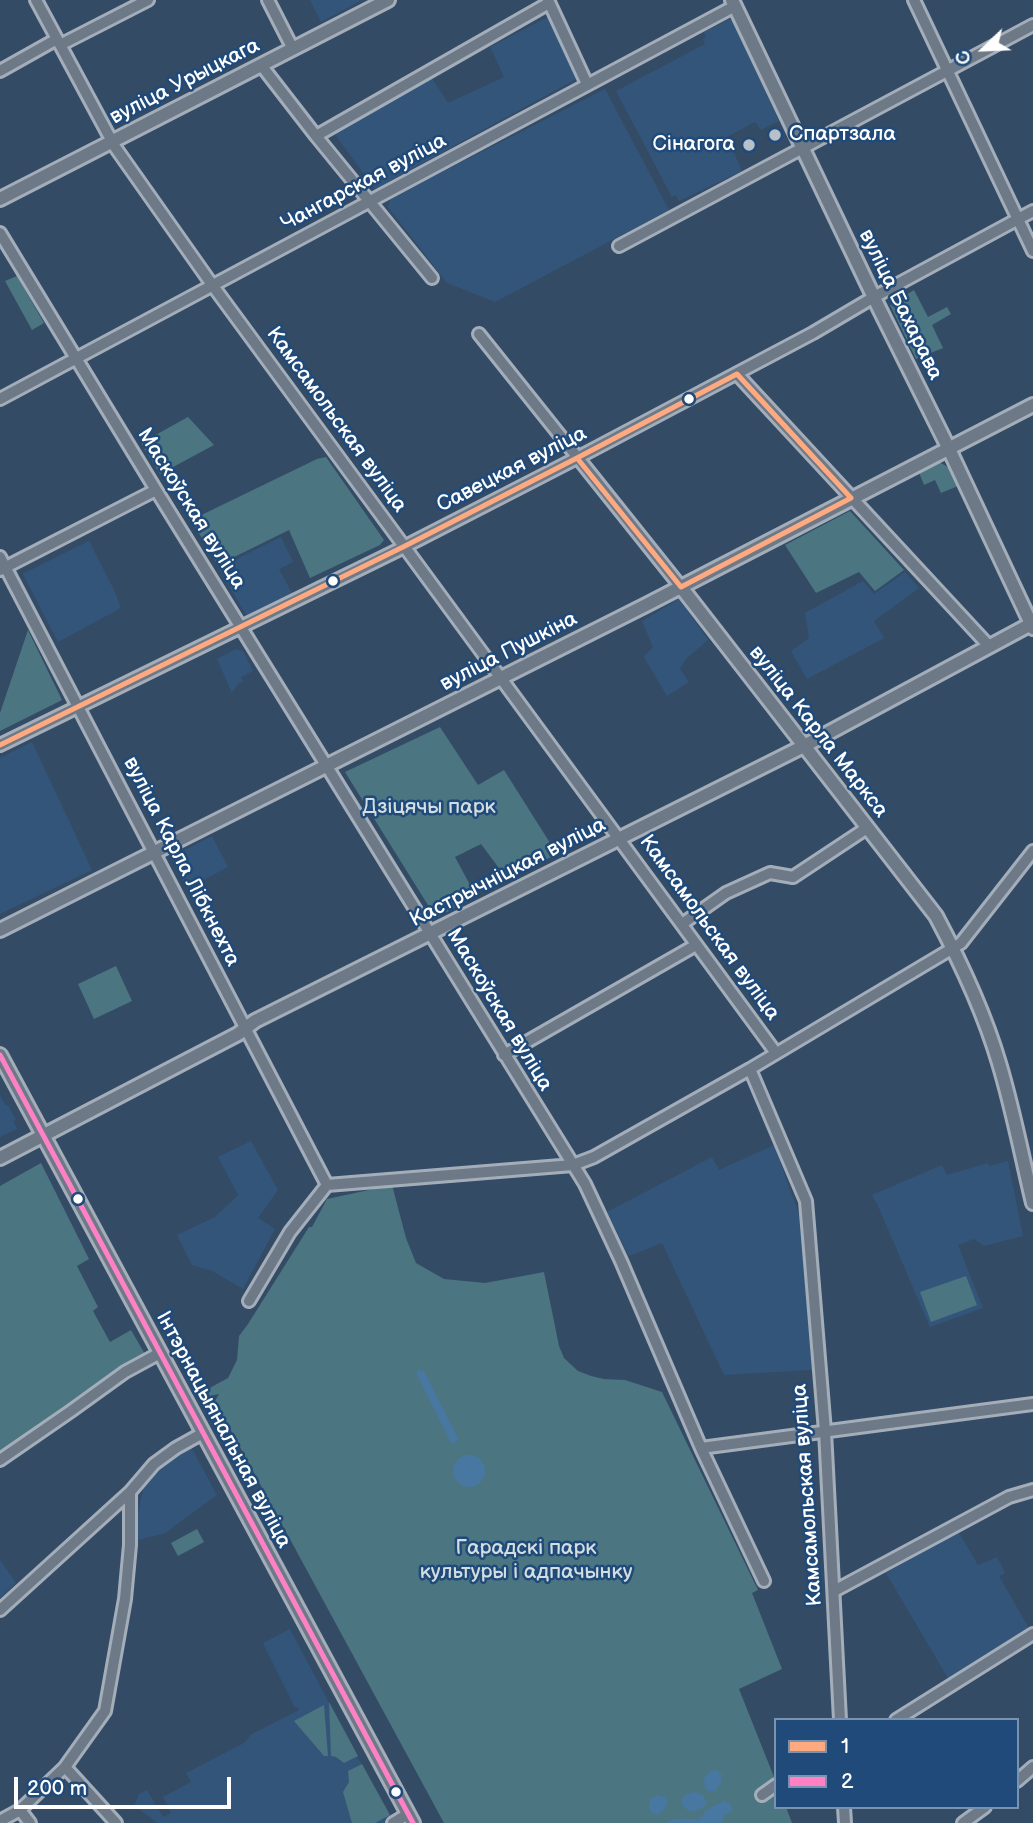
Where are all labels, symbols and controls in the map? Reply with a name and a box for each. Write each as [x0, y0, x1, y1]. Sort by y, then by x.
north arrow [949, 14, 1019, 84]
street label: вуліца Урыцкага [106, 33, 264, 131]
text: С [951, 47, 977, 68]
place label: Спартзала [789, 122, 896, 148]
marker: Спартзала [767, 127, 783, 143]
street label: Чангарская вуліца [277, 129, 451, 237]
place label: Сінагога [653, 132, 735, 158]
marker: Сінагога [741, 137, 757, 153]
street label: вуліца Бахарава [853, 226, 947, 384]
street label: Камсамольская вуліца [260, 322, 412, 518]
unlabelled marker [682, 392, 696, 406]
street label: Савецкая вуліца [433, 421, 591, 519]
street label: Маскоўская вуліца [131, 424, 251, 594]
unlabelled marker [326, 574, 340, 588]
street label: вуліца Пушкіна [436, 607, 582, 697]
street label: вуліца Карла Маркса [743, 641, 893, 823]
street label: вуліца Карла Лібкнехта [117, 753, 245, 971]
park label: Дзіцячы парк [362, 795, 496, 821]
street label: Кастрычніцкая вуліца [406, 813, 610, 933]
street label: Камсамольская вуліца [633, 830, 785, 1026]
street label: Маскоўская вуліца [441, 924, 557, 1096]
unlabelled marker [71, 1192, 85, 1206]
street label: Інтэрнацыянальная вуліца [150, 1307, 296, 1553]
street label: Камсамольская вуліца [788, 1383, 828, 1607]
park label: Гарадскі парк культуры і адпачынку [420, 1536, 632, 1586]
legend [774, 1718, 1019, 1809]
text: 1 [841, 1734, 849, 1759]
scale bar [18, 1764, 234, 1808]
text: 2 [841, 1769, 853, 1794]
text: 200 m [27, 1776, 87, 1801]
unlabelled marker [389, 1785, 403, 1799]

